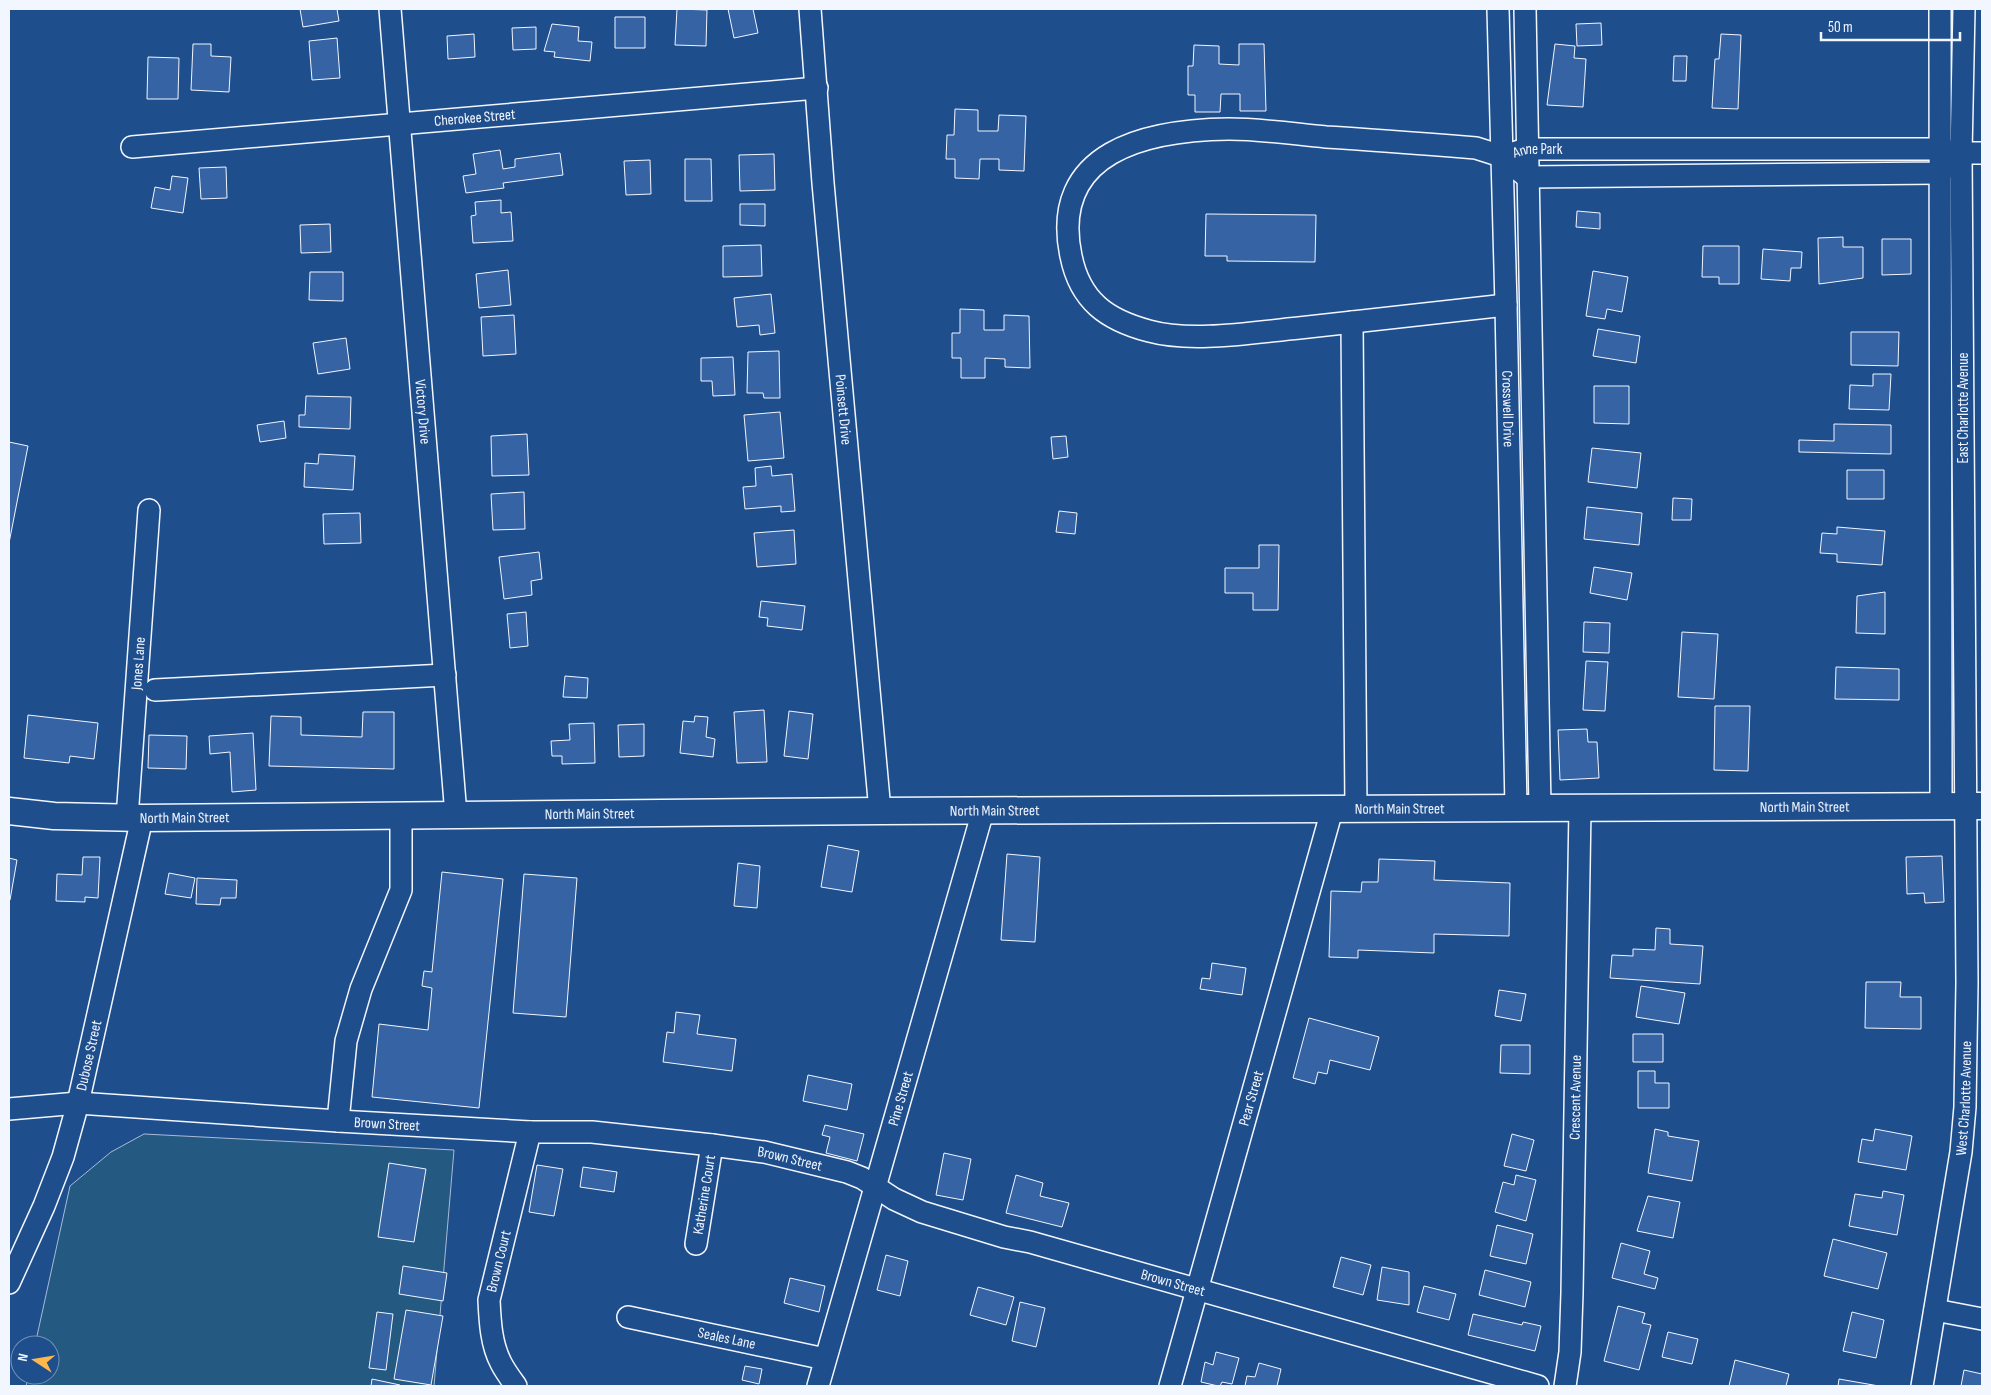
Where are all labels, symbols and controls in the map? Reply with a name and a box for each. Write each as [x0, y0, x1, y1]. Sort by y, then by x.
scale bar [1821, 10, 1960, 42]
text: 50 m [1828, 18, 1853, 37]
street label: Cherokee Street [433, 104, 517, 130]
street label: Anne Park [1509, 140, 1563, 162]
street label: East Charlotte Avenue [1954, 353, 1973, 463]
street label: Crosswell Drive [1498, 370, 1518, 447]
street label: Poinsett Drive [831, 373, 856, 446]
street label: Victory Drive [411, 378, 435, 445]
street label: Jones Lane [127, 636, 149, 692]
street label: North Main Street [1760, 797, 1850, 817]
street label: North Main Street [1355, 799, 1445, 818]
street label: North Main Street [950, 801, 1040, 820]
street label: North Main Street [545, 804, 635, 824]
street label: North Main Street [140, 808, 230, 828]
street label: Dubose Street [72, 1018, 106, 1092]
street label: West Charlotte Avenue [1951, 1041, 1976, 1156]
street label: Crescent Avenue [1565, 1055, 1585, 1140]
street label: Pear Street [1234, 1068, 1268, 1128]
street label: Pine Street [884, 1069, 917, 1128]
street label: Brown Street [354, 1112, 421, 1135]
street label: Brown Street [756, 1142, 825, 1175]
street label: Katherine Court [688, 1153, 720, 1236]
street label: Brown Court [482, 1228, 515, 1294]
street label: Brown Street [1139, 1264, 1208, 1301]
street label: Seales Lane [696, 1323, 757, 1353]
north arrow [10, 1335, 60, 1385]
text: N [14, 1352, 32, 1363]

